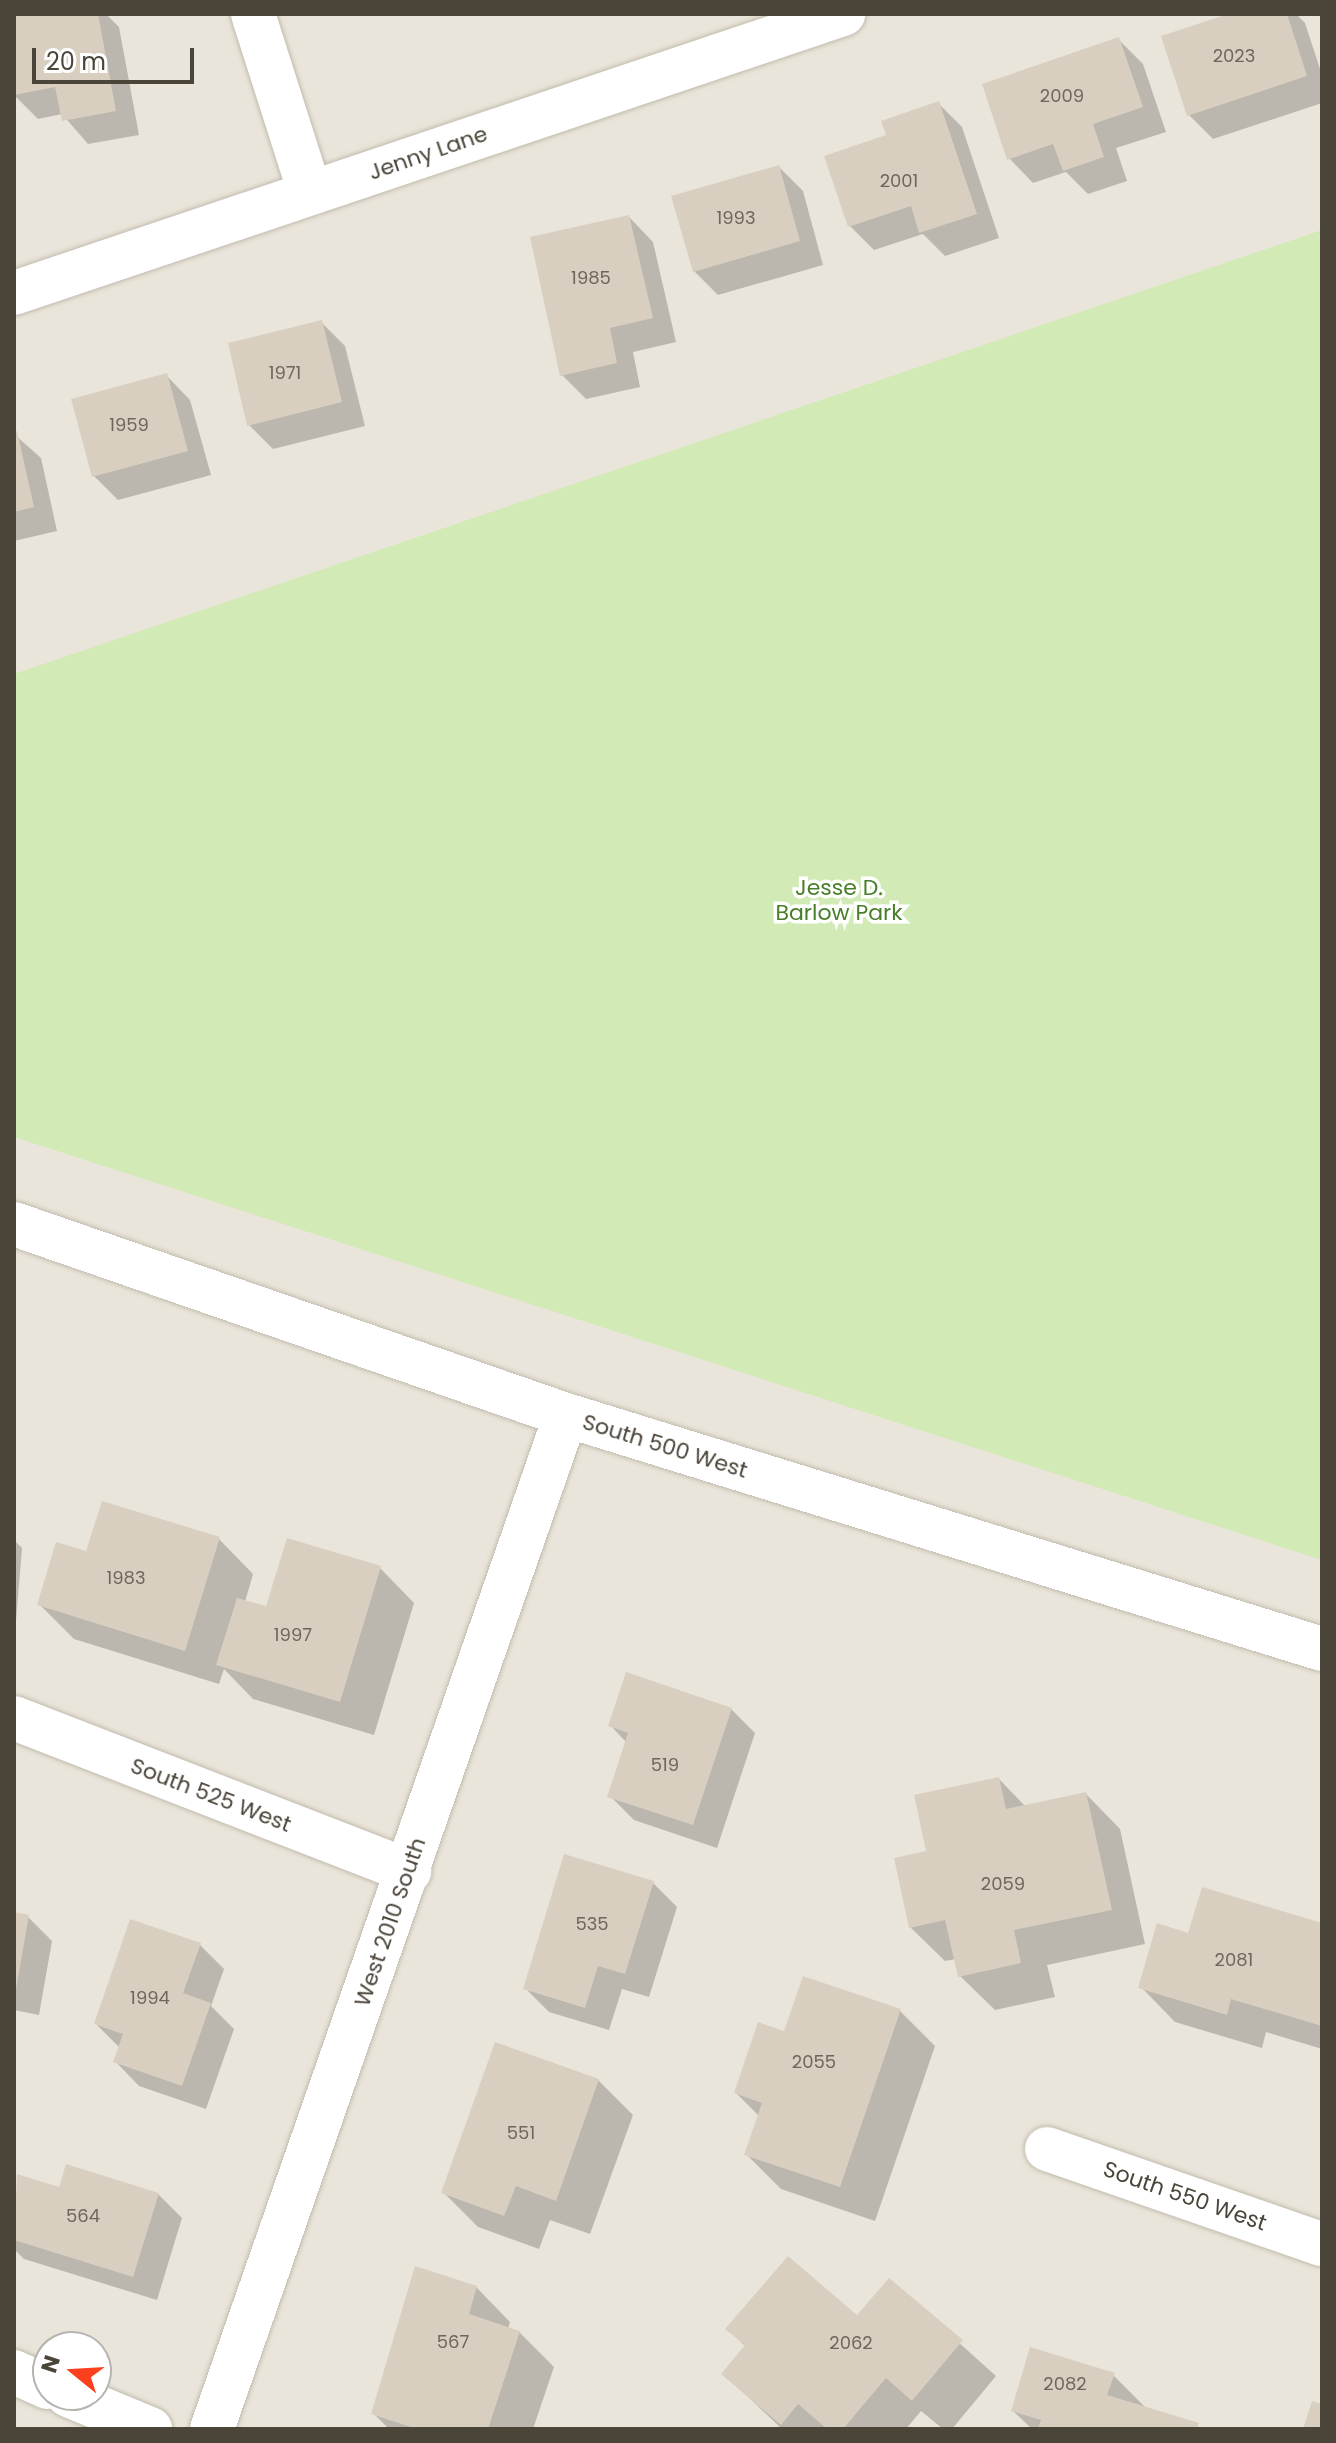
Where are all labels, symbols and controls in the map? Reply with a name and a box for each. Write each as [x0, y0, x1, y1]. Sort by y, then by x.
scale bar [36, 32, 198, 82]
text: 20 m [46, 45, 106, 78]
house number: 2023 [1213, 45, 1255, 67]
house number: 2009 [1040, 85, 1084, 107]
street label: Jenny Lane [365, 120, 491, 186]
house number: 2001 [880, 170, 918, 192]
house number: 1993 [716, 207, 756, 229]
house number: 1985 [571, 267, 611, 289]
house number: 1971 [269, 362, 301, 384]
house number: 1959 [109, 414, 149, 436]
park label: Jesse D. Barlow Park [775, 874, 903, 926]
street label: South 500 West [579, 1408, 751, 1484]
house number: 1983 [106, 1567, 146, 1589]
house number: 1997 [274, 1624, 312, 1646]
street label: South 525 West [127, 1752, 295, 1838]
house number: 519 [651, 1754, 679, 1776]
street label: West 2010 South [349, 1834, 431, 2010]
house number: 2059 [981, 1873, 1025, 1895]
house number: 535 [575, 1913, 609, 1935]
house number: 2081 [1215, 1949, 1253, 1971]
house number: 1994 [130, 1987, 170, 2009]
house number: 2055 [792, 2051, 836, 2073]
house number: 551 [507, 2122, 535, 2144]
street label: South 550 West [1100, 2156, 1270, 2236]
house number: 564 [66, 2205, 100, 2227]
north arrow [32, 2331, 112, 2411]
house number: 567 [437, 2331, 469, 2353]
house number: 2062 [829, 2332, 873, 2354]
text: N [33, 2351, 68, 2377]
house number: 2082 [1043, 2373, 1087, 2395]

